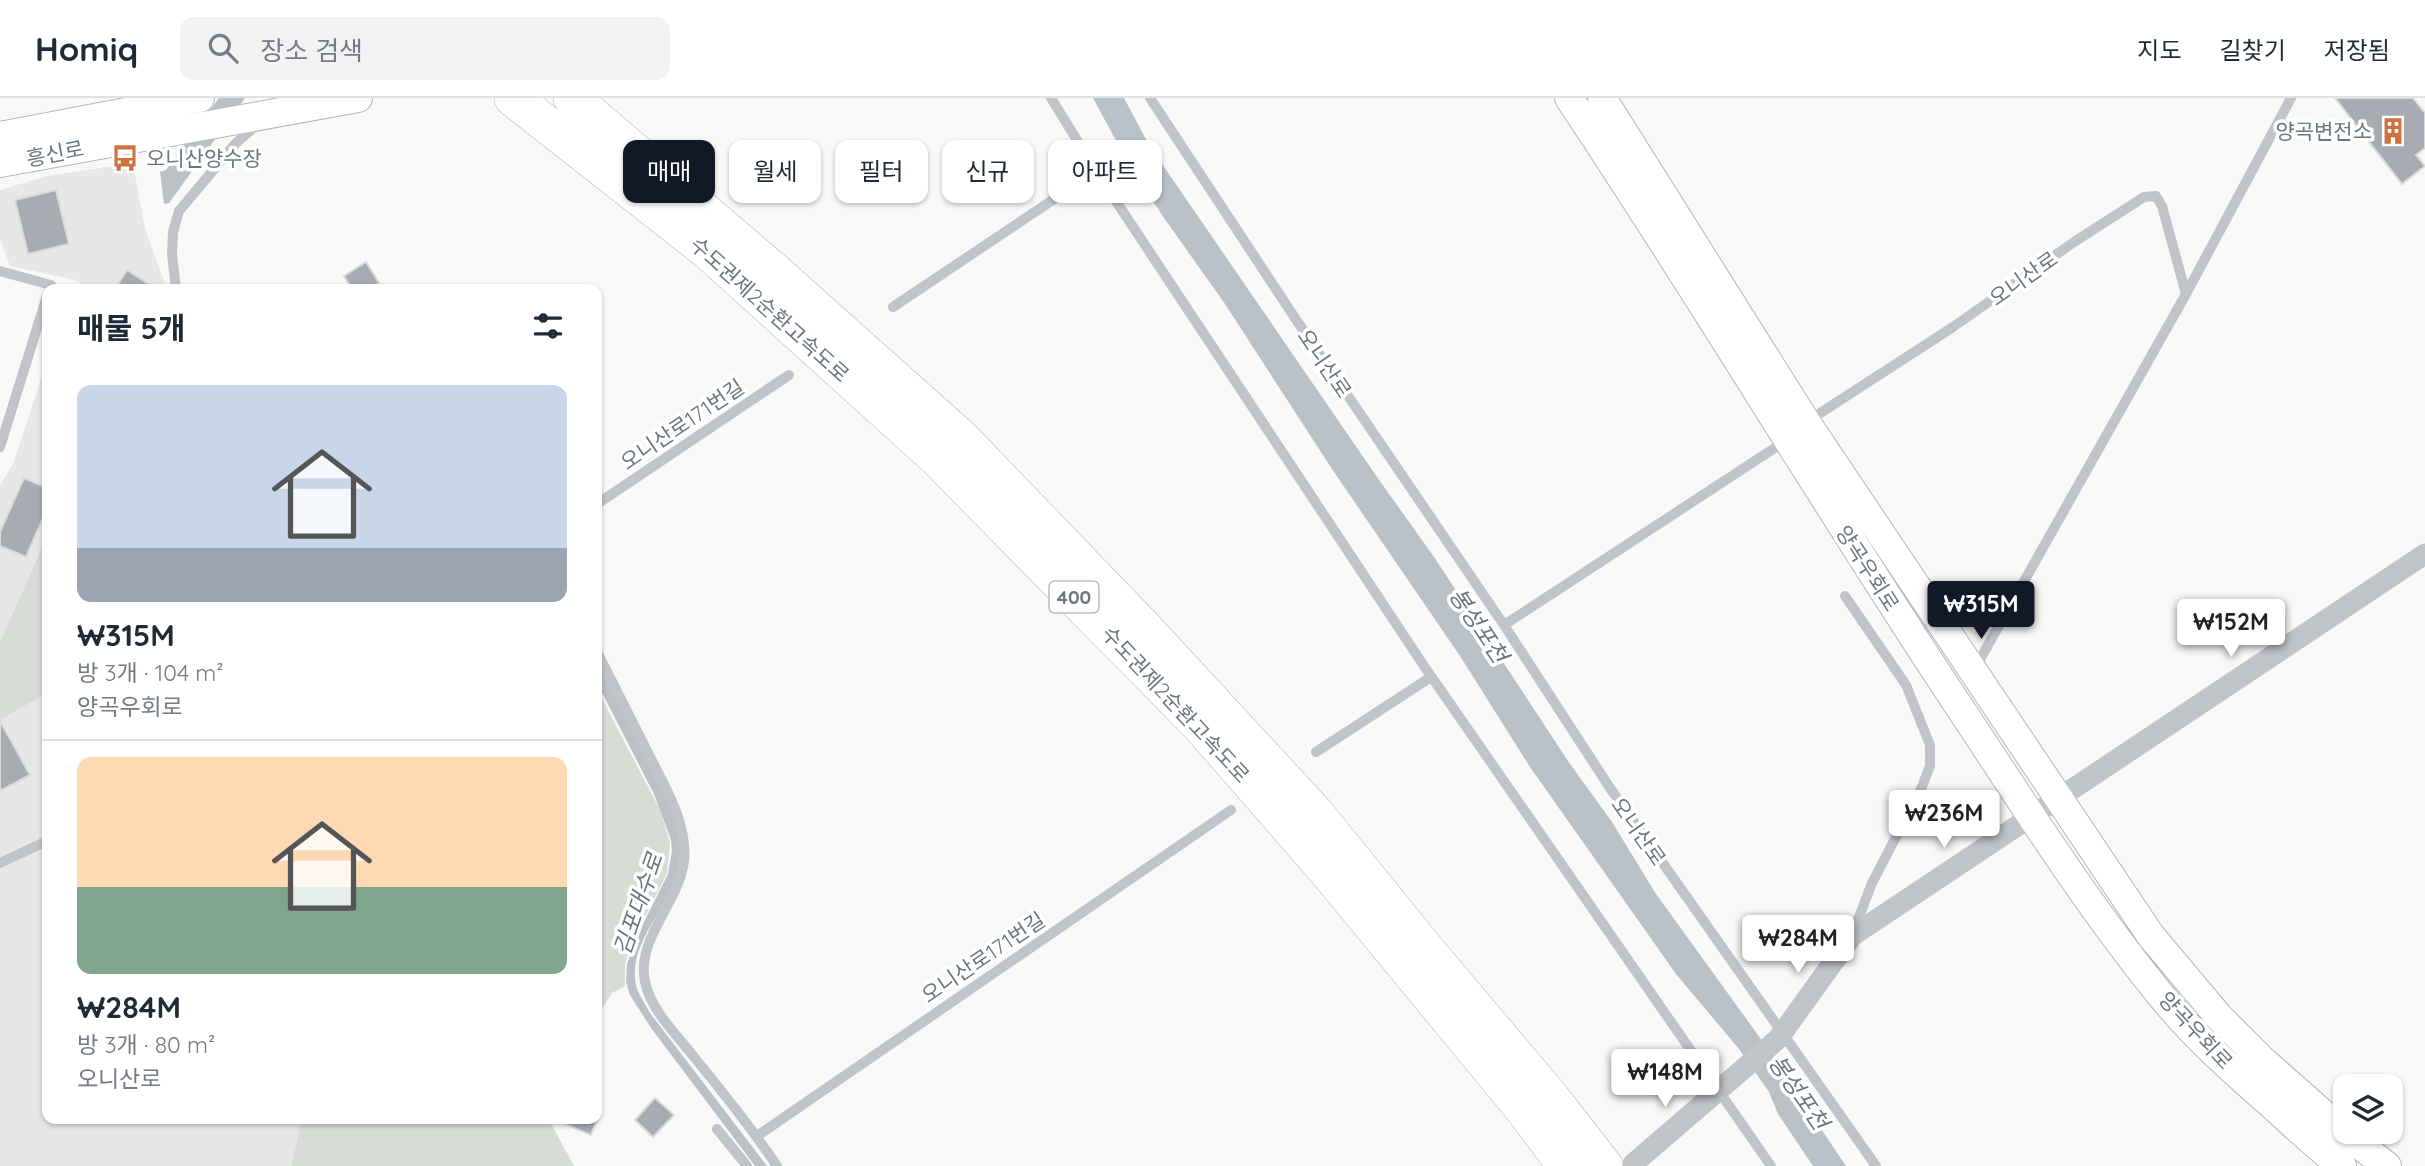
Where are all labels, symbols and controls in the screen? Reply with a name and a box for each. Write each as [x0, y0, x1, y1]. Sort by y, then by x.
search box [180, 17, 670, 80]
text: Homiq [35, 28, 138, 69]
icon: search [204, 29, 242, 67]
text: 장소 검색 [260, 34, 363, 67]
text: 지도 [2137, 35, 2182, 65]
text: 길찾기 [2220, 35, 2286, 65]
text: 저장됨 [2324, 35, 2390, 65]
building icon: 양곡변전소 [2378, 116, 2408, 146]
place label: 양곡변전소 [2275, 118, 2372, 144]
street label: 흥신로 [24, 135, 86, 171]
chip: 매매 [623, 140, 715, 203]
chip: 월세 [729, 140, 821, 203]
chip: 필터 [835, 140, 928, 203]
chip: 신규 [942, 140, 1034, 203]
chip: 아파트 [1048, 140, 1162, 203]
bus stop icon: 오니산양수장 [110, 143, 140, 173]
place label: 오니산양수장 [146, 145, 262, 171]
street label: 수도권제2순환고속도로 [685, 231, 855, 387]
street label: 오니산로 [1984, 245, 2062, 311]
icon: filters [529, 307, 567, 345]
text: 매물 5개 [77, 309, 185, 347]
street label: 오니산로 [1293, 324, 1357, 402]
street label: 오니산로171번길 [615, 373, 749, 475]
icon: home [259, 431, 385, 557]
street label: 양곡우회로 [1831, 520, 1905, 616]
road number: 400 [1050, 582, 1098, 612]
water label: 봉성포천 [1443, 582, 1516, 671]
pin: ₩315M [1932, 582, 2030, 641]
text: ₩315M [1943, 589, 2019, 618]
pin: ₩152M [2182, 600, 2280, 659]
text: ₩152M [2193, 607, 2269, 636]
text: ₩315M [77, 616, 175, 654]
street label: 수도권제2순환고속도로 [1097, 620, 1255, 788]
text: 방 3개 · 104 m² [77, 658, 224, 687]
text: 양곡우회로 [77, 692, 183, 721]
pin: ₩236M [1895, 790, 1993, 850]
street label: 오니산로 [1606, 792, 1672, 870]
text: ₩236M [1905, 798, 1983, 827]
icon: home [259, 803, 385, 929]
water label: 김포대수로 [607, 848, 670, 959]
street label: 오니산로171번길 [916, 906, 1050, 1008]
pin: ₩284M [1749, 916, 1847, 975]
text: ₩284M [1758, 923, 1838, 952]
street label: 양곡우회로 [2154, 986, 2238, 1074]
text: ₩284M [77, 988, 181, 1026]
text: 방 3개 · 80 m² [77, 1030, 215, 1059]
pin: ₩148M [1616, 1049, 1714, 1109]
water label: 봉성포천 [1763, 1049, 1837, 1137]
text: ₩148M [1627, 1057, 1703, 1086]
text: 오니산로 [77, 1064, 162, 1093]
map controls [2333, 1074, 2403, 1144]
button: layers [2333, 1074, 2403, 1144]

